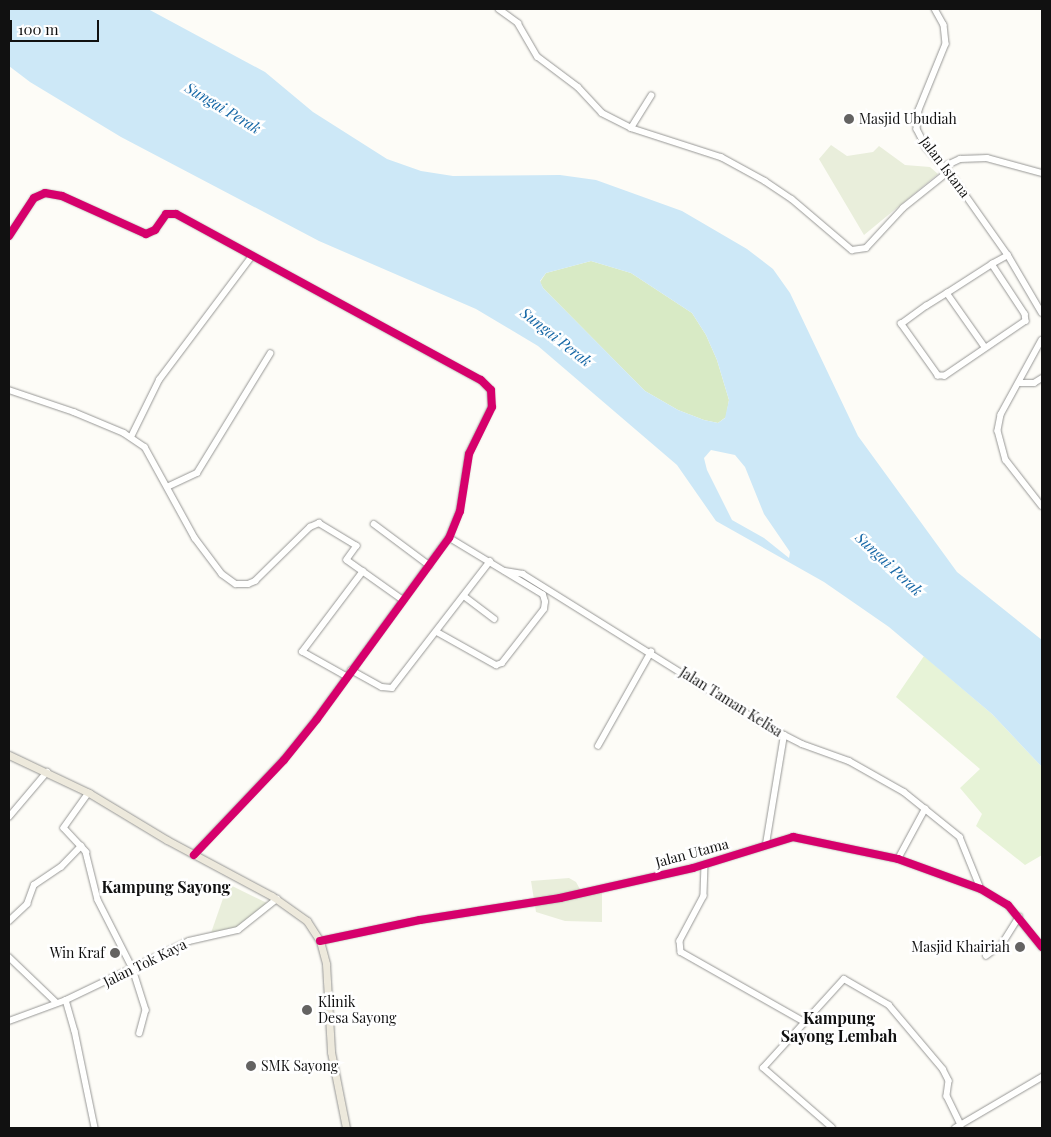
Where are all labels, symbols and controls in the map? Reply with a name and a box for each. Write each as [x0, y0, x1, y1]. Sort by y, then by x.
scale bar [12, 10, 101, 42]
text: 100 m [18, 19, 59, 39]
water label: Sungai Perak [182, 78, 264, 138]
place label: Masjid Ubudiah [859, 111, 957, 127]
marker: Masjid Ubudiah [843, 113, 855, 125]
street label: Jalan Istana [917, 133, 973, 201]
water label: Sungai Perak [517, 304, 595, 370]
water label: Sungai Perak [852, 528, 926, 600]
street label: Jalan Taman Kelisa [676, 664, 786, 740]
street label: Jalan Utama [654, 835, 730, 871]
district label: Kampung Sayong [102, 877, 230, 897]
street label: Jalan Tok Kaya [100, 936, 190, 990]
place label: Masjid Khairiah [911, 939, 1010, 955]
marker: Masjid Khairiah [1014, 941, 1026, 953]
place label: Win Kraf [50, 945, 105, 961]
marker: Win Kraf [109, 947, 121, 959]
place label: Klinik Desa Sayong [318, 994, 397, 1026]
marker: Klinik Desa Sayong [300, 1003, 314, 1017]
district label: Kampung Sayong Lembah [781, 1008, 897, 1046]
place label: SMK Sayong [261, 1058, 338, 1074]
marker: SMK Sayong [245, 1060, 257, 1072]

